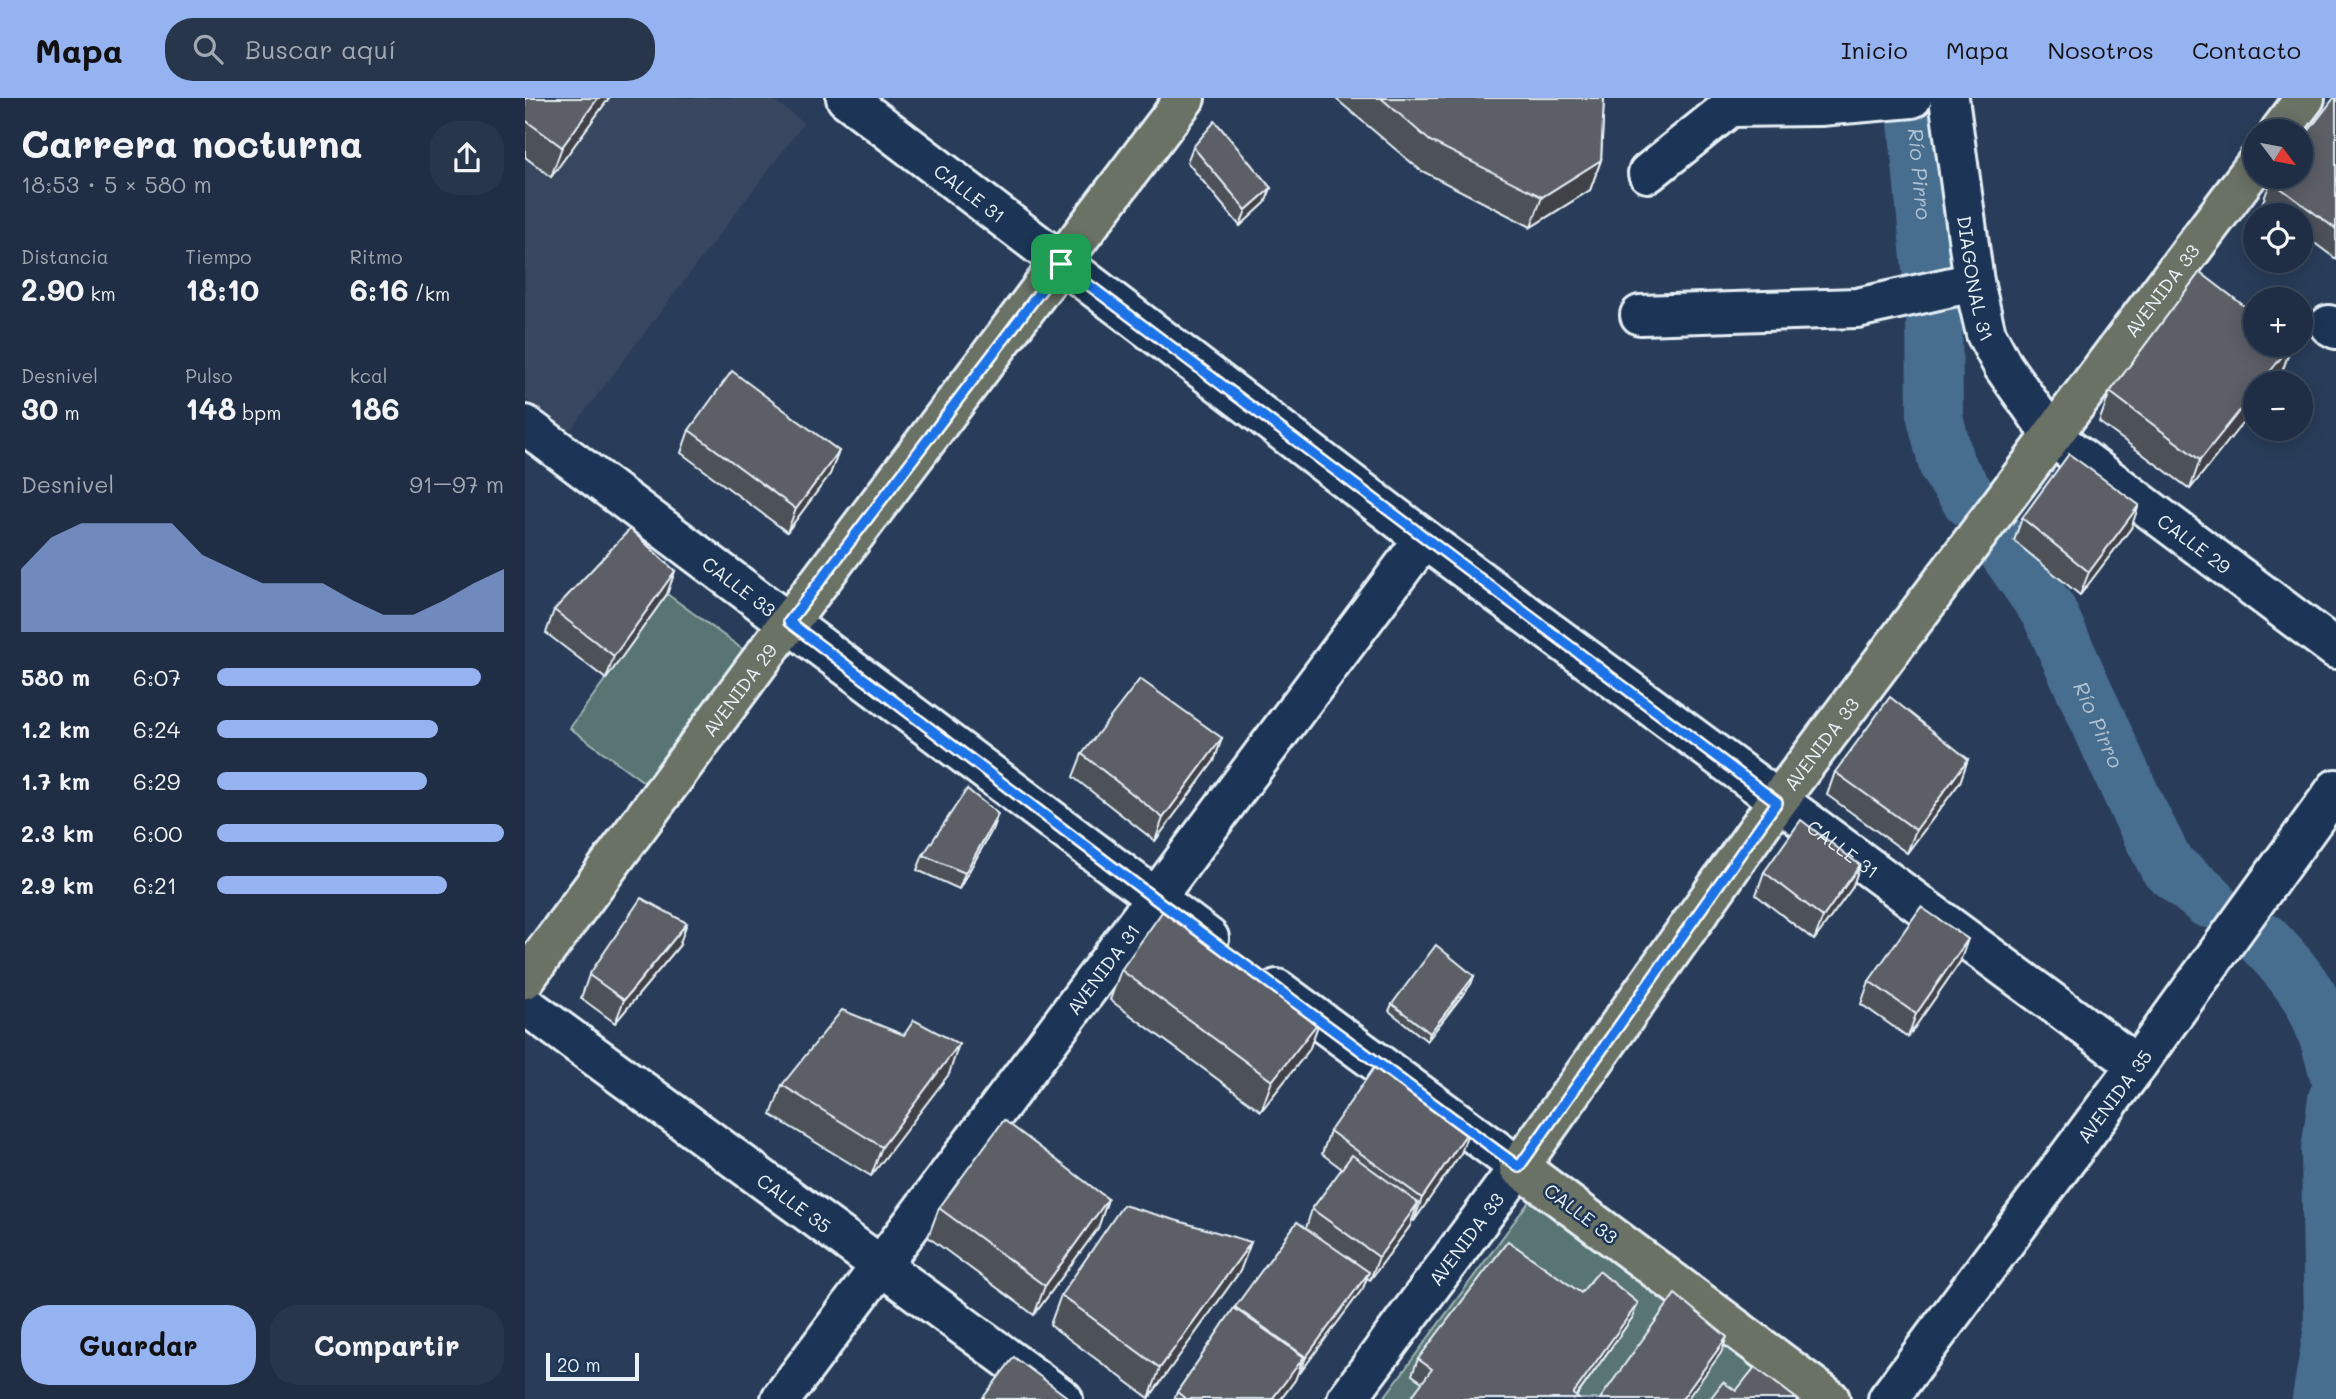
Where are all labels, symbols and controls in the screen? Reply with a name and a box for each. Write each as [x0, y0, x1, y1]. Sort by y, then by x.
search box [165, 18, 655, 81]
text: Mapa [35, 28, 123, 71]
icon: search [189, 30, 227, 68]
text: Buscar aquí [245, 32, 396, 66]
text: Inicio [1841, 34, 1908, 65]
text: Mapa [1946, 34, 2010, 65]
text: Nosotros [2048, 34, 2154, 65]
text: Contacto [2192, 34, 2301, 65]
text: Carrera nocturna [21, 118, 363, 168]
north arrow [2243, 119, 2313, 189]
map controls [2243, 119, 2313, 441]
button: share [430, 121, 504, 195]
water label: Río Pirro [1903, 127, 1939, 221]
street label: CALLE 31 [929, 157, 1011, 228]
text: 18:53 · 5 × 580 m [21, 169, 212, 199]
button: locate [2243, 203, 2313, 273]
street label: DIAGONAL 31 [1953, 214, 2000, 345]
pin [1031, 234, 1091, 294]
street label: AVENIDA 33 [2118, 239, 2204, 342]
text: Distancia [21, 244, 109, 269]
text: Tiempo [185, 244, 252, 269]
text: Ritmo [350, 244, 402, 269]
icon: arrive [1042, 245, 1080, 283]
text: 2.90 [21, 269, 84, 309]
text: 18:10 [185, 269, 259, 309]
text: 6:16 [350, 269, 409, 309]
text: km [84, 281, 116, 306]
text: /km [409, 281, 450, 306]
button: + [2243, 287, 2313, 357]
text: Desnivel [21, 363, 98, 388]
text: Pulso [185, 363, 233, 388]
text: kcal [350, 363, 388, 388]
button: − [2243, 371, 2313, 441]
text: 30 [21, 388, 58, 428]
text: 148 [185, 388, 236, 428]
text: 186 [350, 388, 400, 428]
text: m [58, 400, 80, 425]
text: bpm [236, 400, 281, 425]
text: Desnivel [21, 469, 114, 499]
text: 91–97 m [409, 469, 504, 499]
street label: CALLE 29 [2153, 507, 2236, 579]
street label: CALLE 33 [698, 550, 781, 622]
street label: AVENIDA 29 [696, 638, 782, 741]
text: 580 m [21, 662, 90, 692]
text: 6:07 [133, 662, 181, 692]
water label: Río Pirro [2068, 677, 2131, 772]
street label: AVENIDA 33 [1778, 692, 1864, 795]
text: 1.2 km [21, 714, 90, 744]
text: 6:24 [133, 714, 180, 744]
text: 1.7 km [21, 766, 90, 796]
text: 6:29 [133, 766, 180, 796]
street label: CALLE 31 [1802, 813, 1884, 883]
text: 2.3 km [21, 818, 94, 848]
text: 6:00 [133, 818, 182, 848]
text: 2.9 km [21, 870, 94, 900]
text: 6:21 [133, 870, 177, 900]
street label: AVENIDA 31 [1060, 918, 1145, 1020]
street label: AVENIDA 35 [2071, 1044, 2157, 1148]
street label: CALLE 35 [752, 1167, 837, 1238]
street label: CALLE 33 [1539, 1177, 1623, 1249]
street label: AVENIDA 33 [1423, 1187, 1509, 1291]
button: Guardar [21, 1305, 256, 1385]
button: Compartir [270, 1305, 504, 1385]
scale bar [546, 1350, 639, 1382]
text: 20 m [557, 1352, 601, 1377]

